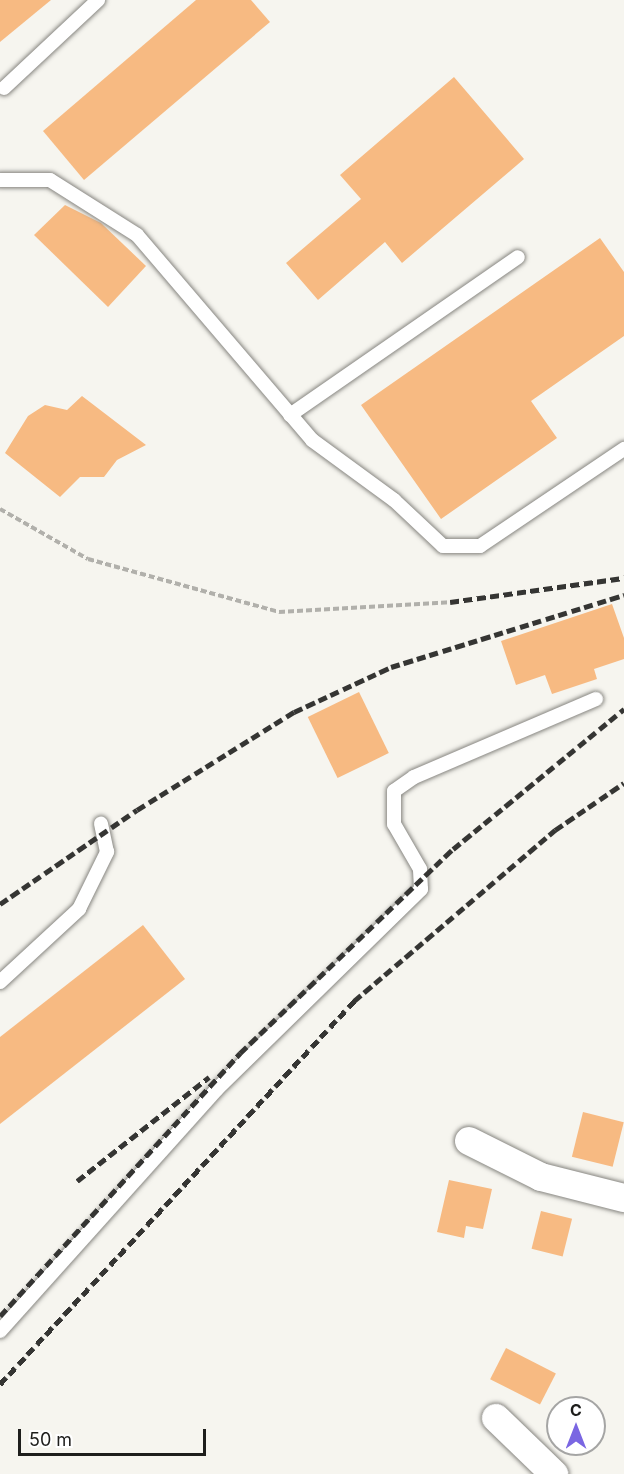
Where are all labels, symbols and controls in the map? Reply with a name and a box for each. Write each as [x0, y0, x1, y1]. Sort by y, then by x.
north arrow [546, 1396, 606, 1456]
text: С [570, 1400, 582, 1420]
scale bar [21, 1417, 208, 1455]
text: 50 m [29, 1429, 72, 1450]

